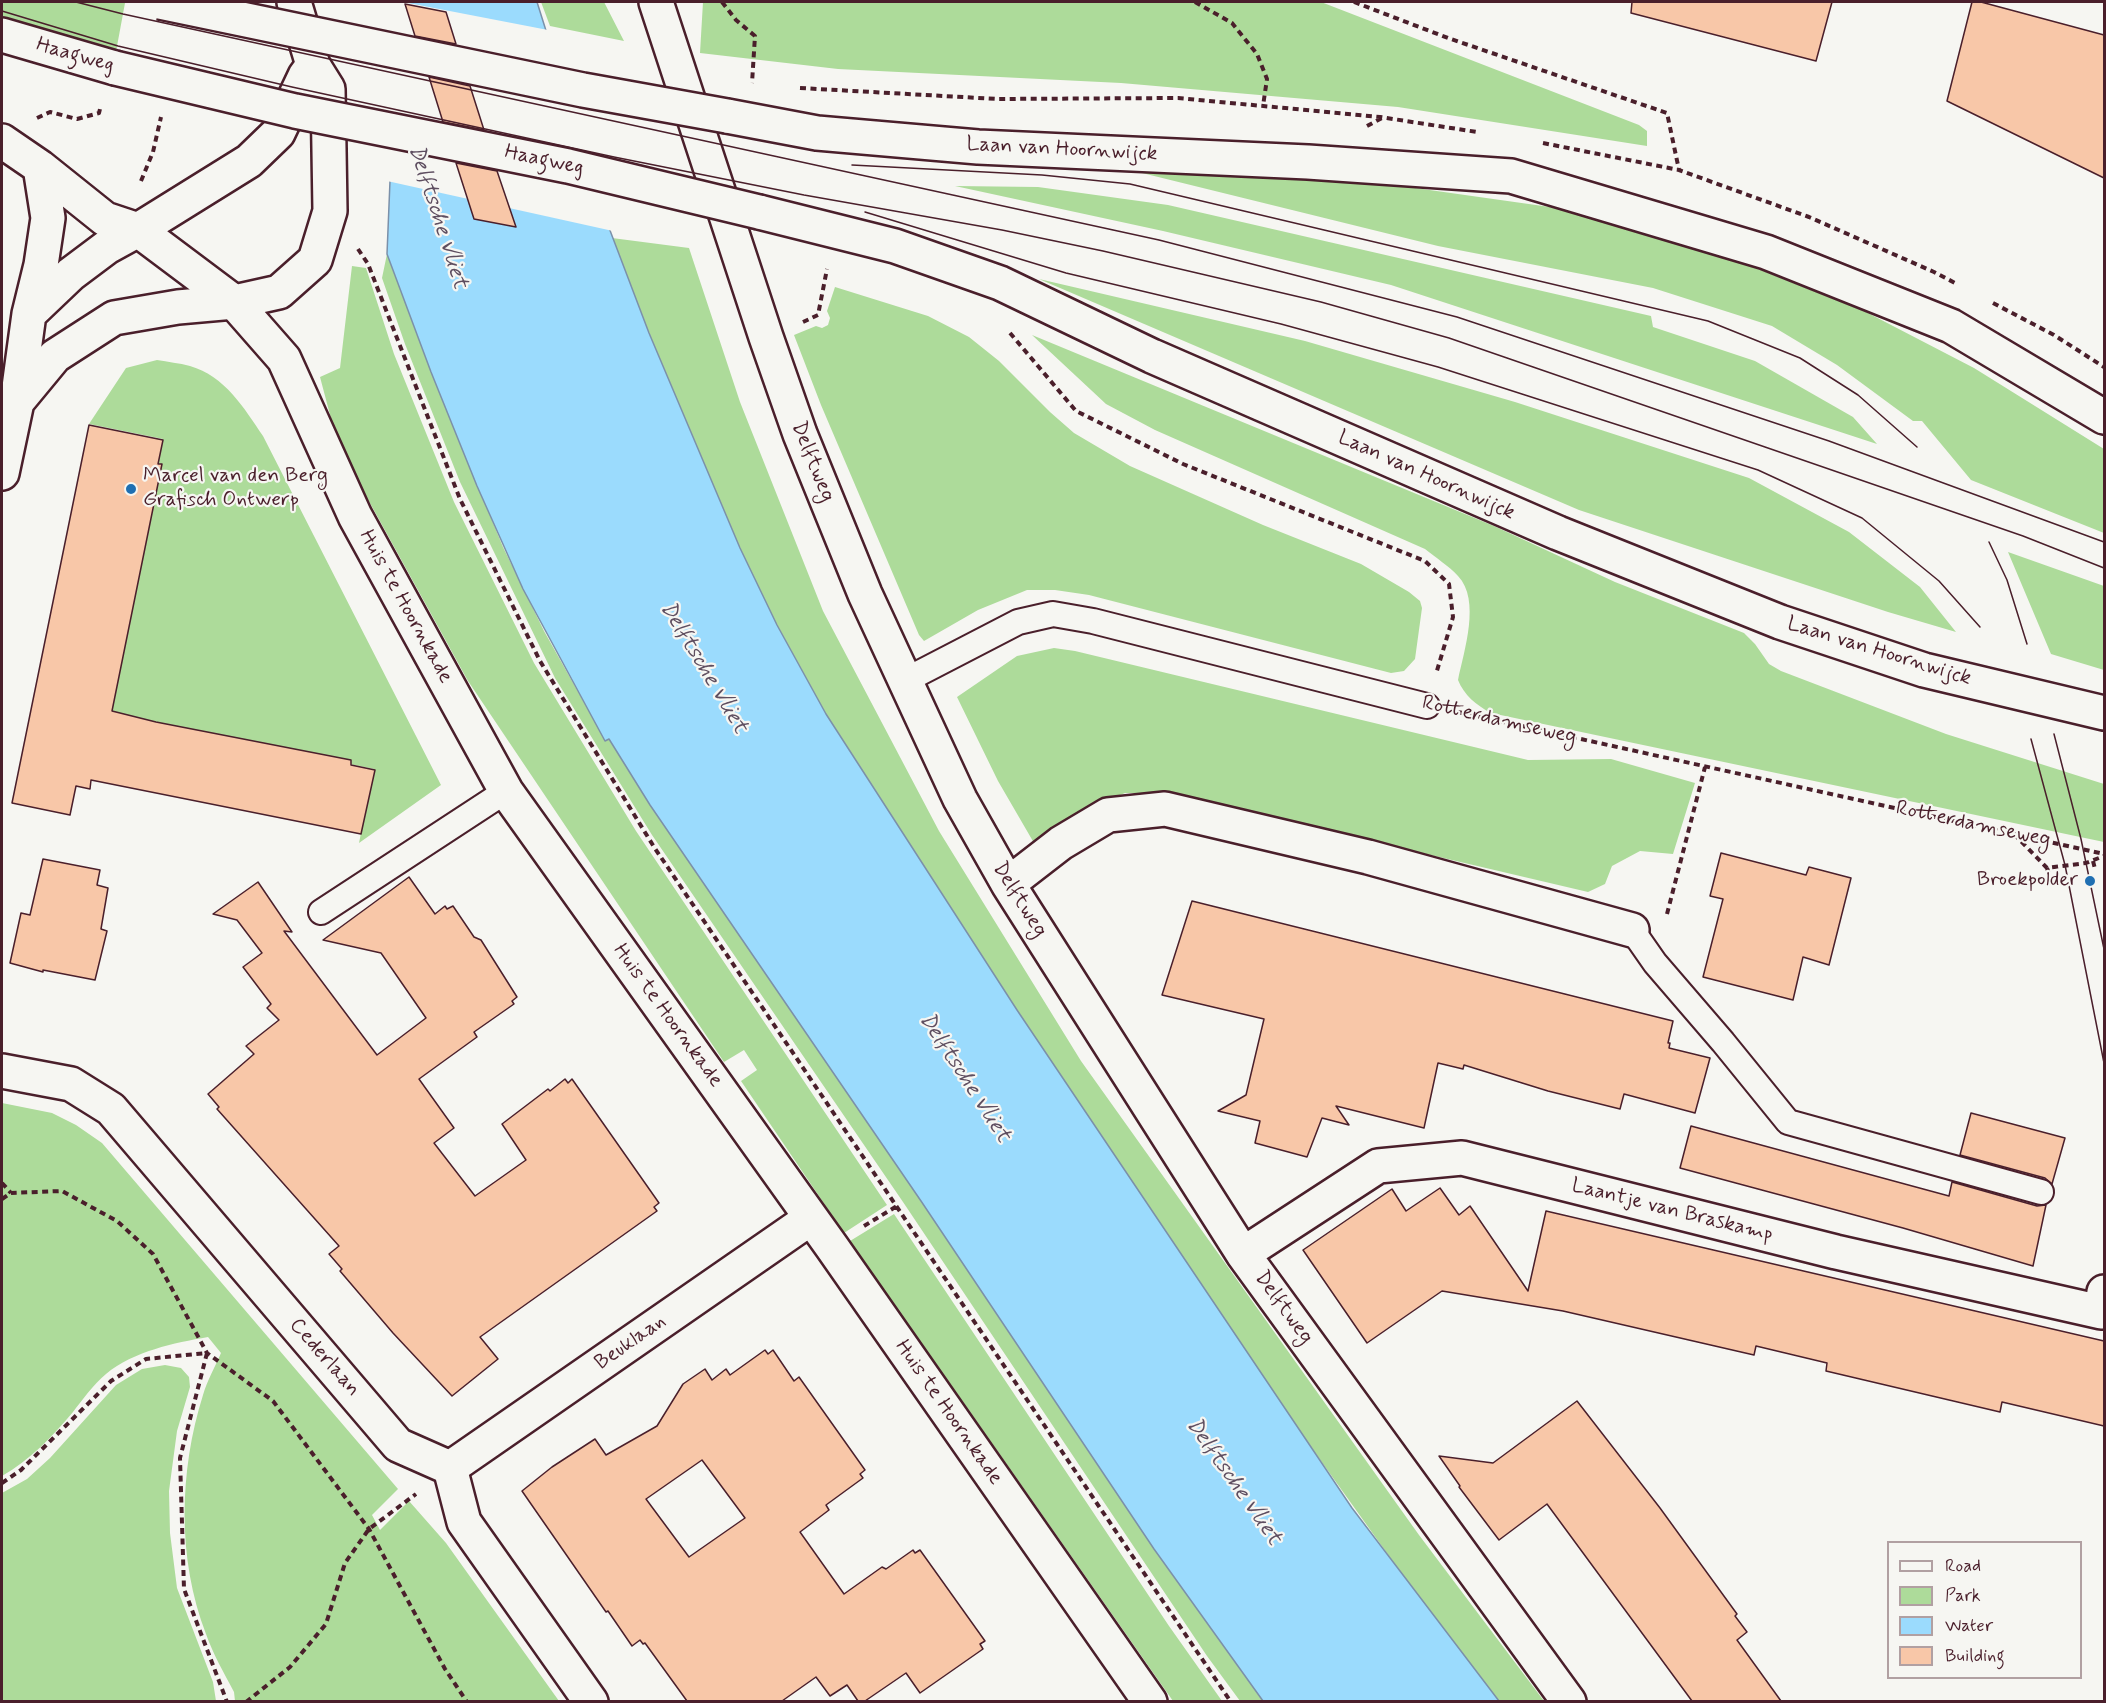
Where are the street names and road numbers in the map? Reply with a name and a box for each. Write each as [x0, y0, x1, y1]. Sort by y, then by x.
street label: Haagweg [33, 33, 117, 79]
street label: Laan van Hoornwijck [966, 132, 1158, 168]
street label: Haagweg [502, 140, 586, 182]
street label: Delftweg [785, 418, 839, 506]
street label: Laan van Hoornwijck [1334, 426, 1518, 526]
street label: Huis te Hoornkade [353, 526, 457, 688]
street label: Laan van Hoornwijck [1784, 612, 1974, 692]
street label: Rotterdamseweg [1419, 691, 1579, 751]
street label: Rotterdamseweg [1893, 796, 2053, 854]
street label: Delftweg [986, 858, 1052, 942]
street label: Huis te Hoornkade [607, 939, 727, 1093]
street label: Laantje van Braskamp [1569, 1174, 1775, 1248]
street label: Delftweg [1248, 1267, 1318, 1349]
street label: Beuklaan [591, 1309, 671, 1377]
street label: Cederlaan [283, 1314, 365, 1402]
street label: Huis te Hoornkade [889, 1336, 1007, 1490]

